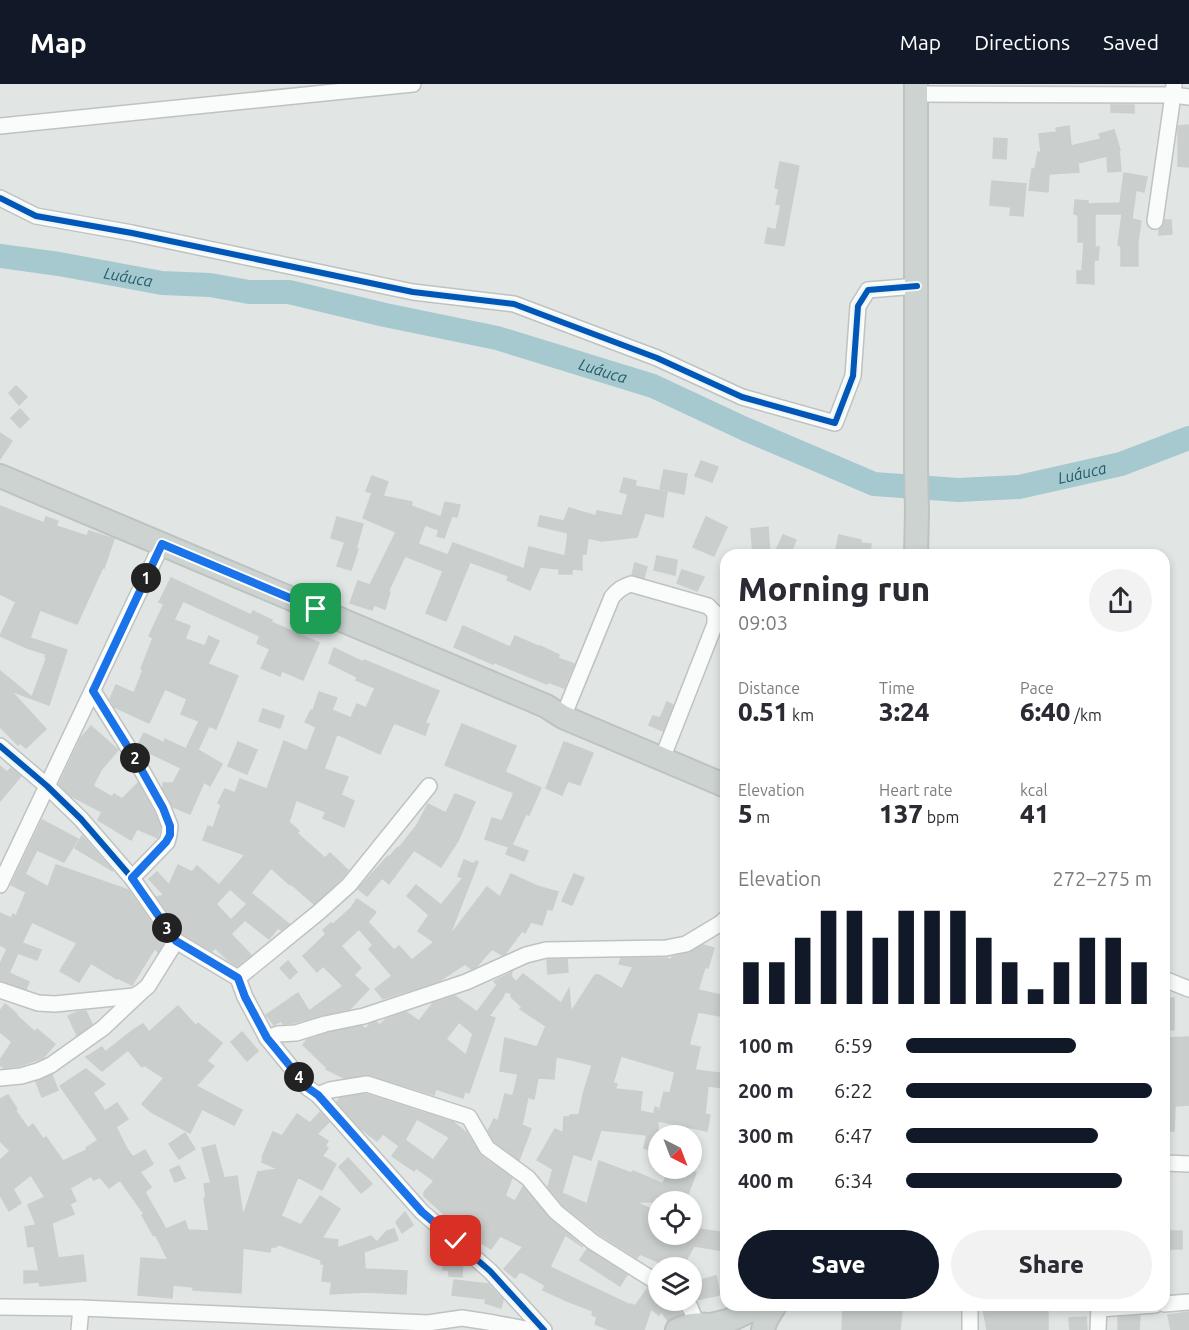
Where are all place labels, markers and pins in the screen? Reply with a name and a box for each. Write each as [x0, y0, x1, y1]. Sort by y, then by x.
pin: 1 [131, 563, 161, 593]
pin [290, 583, 341, 634]
pin: 2 [120, 743, 150, 773]
pin: 3 [152, 913, 182, 943]
pin: 4 [284, 1062, 314, 1092]
pin [430, 1215, 481, 1266]

